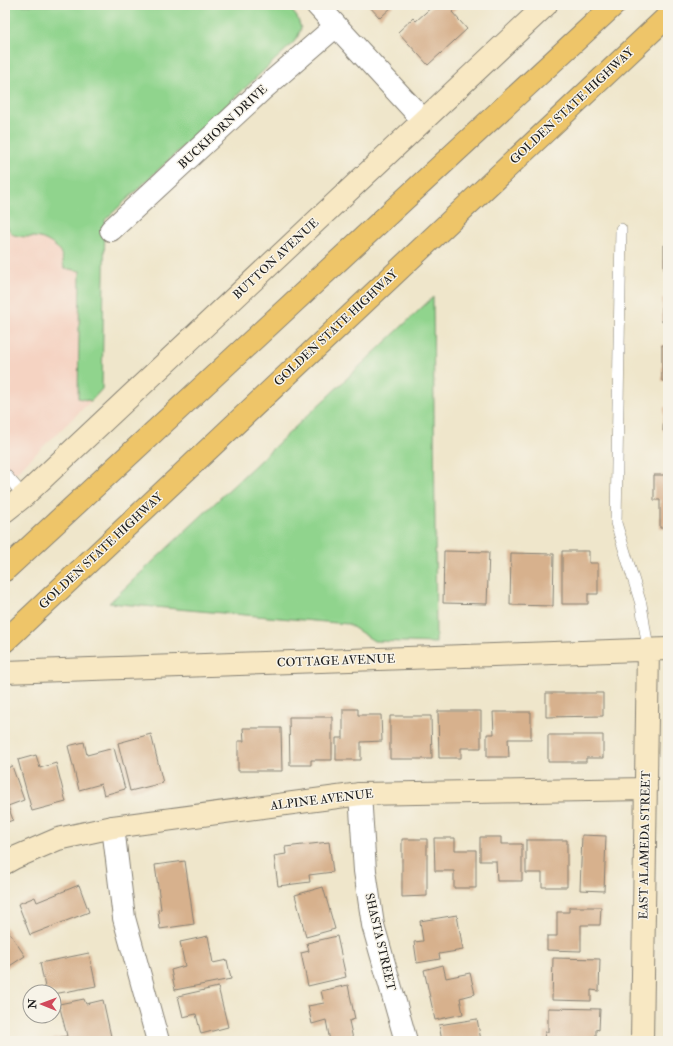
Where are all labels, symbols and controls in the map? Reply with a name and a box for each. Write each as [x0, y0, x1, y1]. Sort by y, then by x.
street label: GOLDEN STATE HIGHWAY [507, 44, 638, 167]
street label: BUCKHORN DRIVE [175, 82, 271, 172]
street label: BUTTON AVENUE [230, 215, 322, 303]
street label: GOLDEN STATE HIGHWAY [271, 266, 402, 389]
street label: GOLDEN STATE HIGHWAY [36, 489, 167, 612]
street label: COTTAGE AVENUE [277, 651, 396, 671]
street label: EAST ALAMEDA STREET [636, 770, 654, 920]
street label: ALPINE AVENUE [269, 786, 375, 814]
street label: SHASTA STREET [361, 892, 399, 992]
north arrow [22, 984, 62, 1024]
text: N [26, 998, 39, 1010]

